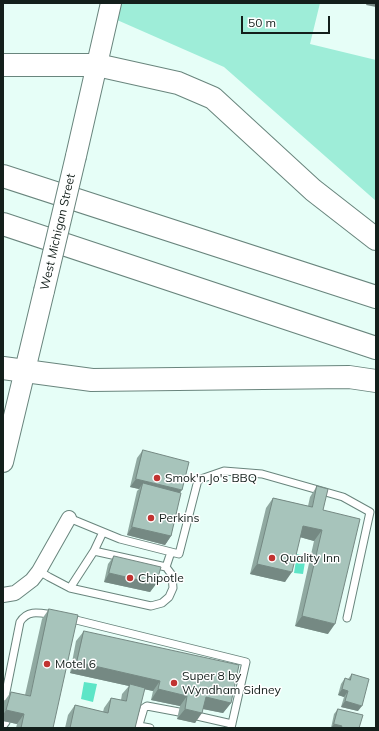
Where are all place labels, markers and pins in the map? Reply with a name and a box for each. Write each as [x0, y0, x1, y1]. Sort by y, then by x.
place label: Smok'n Jo's BBQ [165, 471, 257, 485]
marker: Smok'n Jo's BBQ [152, 473, 162, 483]
place label: Perkins [159, 511, 199, 525]
marker: Perkins [146, 513, 156, 523]
place label: Quality Inn [280, 551, 340, 565]
marker: Quality Inn [267, 553, 277, 563]
place label: Chipotle [138, 571, 184, 585]
marker: Chipotle [125, 573, 135, 583]
place label: Motel 6 [55, 657, 96, 671]
marker: Motel 6 [42, 659, 52, 669]
place label: Super 8 by Wyndham Sidney [182, 669, 281, 697]
marker: Super 8 by Wyndham Sidney [169, 678, 179, 688]

